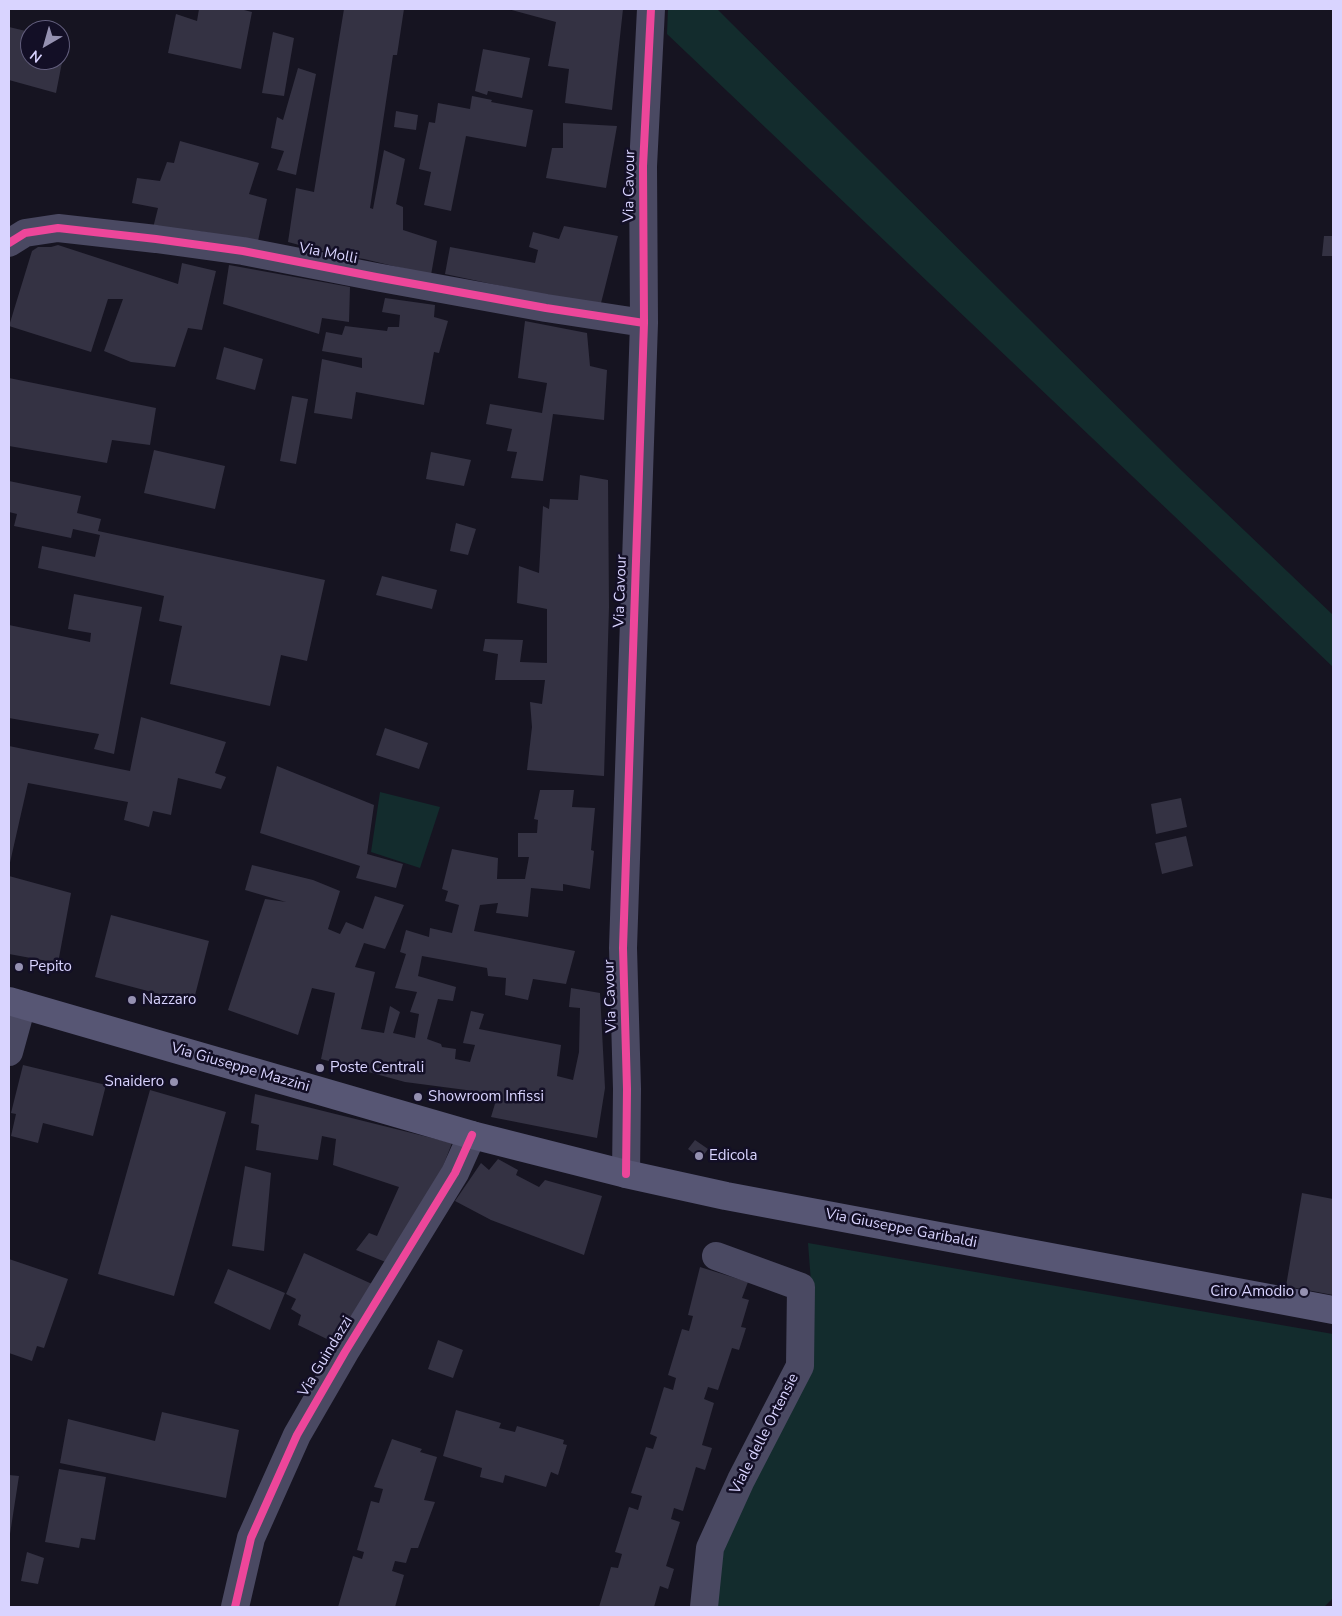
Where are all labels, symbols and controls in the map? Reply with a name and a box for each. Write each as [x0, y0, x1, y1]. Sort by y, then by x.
north arrow [20, 20, 70, 70]
text: N [26, 46, 46, 67]
street label: Via Cavour [620, 149, 640, 223]
street label: Via Molli [297, 240, 359, 268]
street label: Via Cavour [611, 554, 631, 628]
place label: Pepito [29, 958, 72, 976]
street label: Via Cavour [601, 959, 621, 1033]
marker: Pepito [13, 961, 25, 973]
place label: Nazzaro [142, 991, 196, 1009]
marker: Nazzaro [126, 994, 138, 1006]
street label: Via Giuseppe Mazzini [169, 1040, 311, 1096]
place label: Poste Centrali [330, 1059, 424, 1077]
marker: Poste Centrali [314, 1062, 326, 1074]
place label: Snaidero [104, 1073, 164, 1091]
marker: Snaidero [168, 1076, 180, 1088]
place label: Showroom Infissi [428, 1088, 544, 1106]
marker: Showroom Infissi [412, 1091, 424, 1103]
place label: Edicola [709, 1147, 757, 1165]
marker: Edicola [693, 1150, 705, 1162]
street label: Via Giuseppe Garibaldi [824, 1205, 978, 1253]
place label: Ciro Amodio [1210, 1283, 1294, 1301]
marker: Ciro Amodio [1298, 1286, 1310, 1298]
street label: Via Guindazzi [295, 1313, 357, 1401]
street label: Viale delle Ortensie [727, 1371, 803, 1497]

